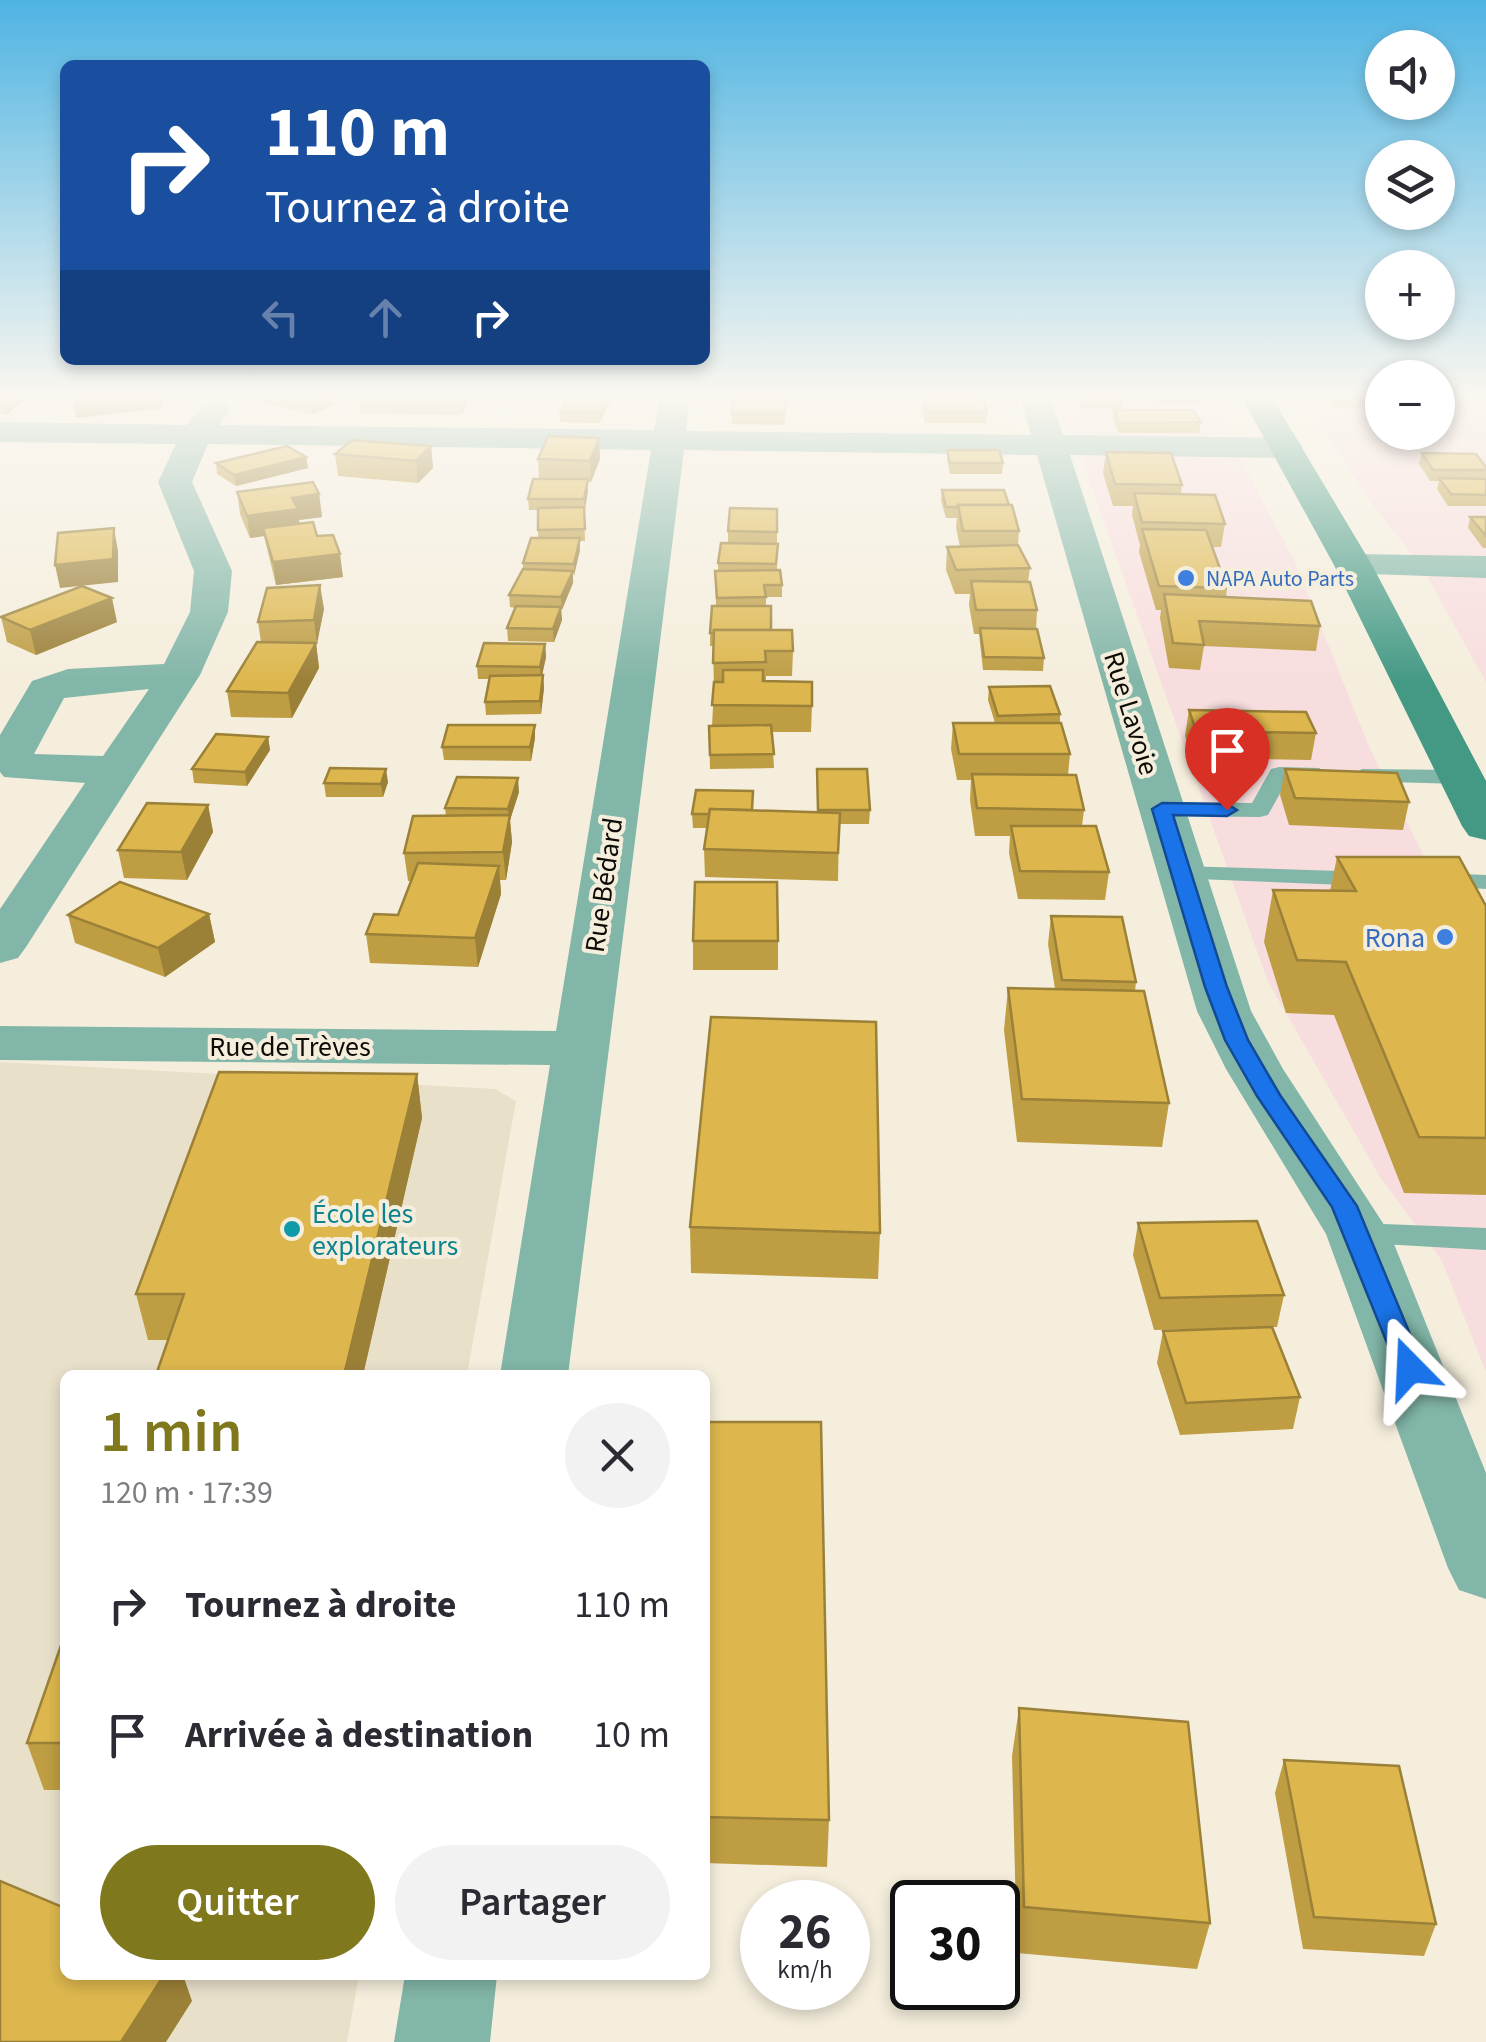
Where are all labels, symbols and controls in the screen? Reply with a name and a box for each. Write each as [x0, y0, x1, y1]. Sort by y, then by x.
map controls [1365, 30, 1455, 450]
button: sound [1365, 30, 1455, 120]
text: 110 m [265, 83, 450, 183]
icon: right [100, 100, 230, 230]
button: layers [1365, 140, 1455, 230]
text: Tournez à droite [265, 176, 570, 240]
button: + [1365, 250, 1455, 340]
icon: left [253, 290, 308, 345]
icon: ahead [358, 290, 413, 345]
icon: right [463, 290, 518, 345]
button: − [1365, 360, 1455, 450]
place label: NAPA Auto Parts [1206, 563, 1354, 595]
marker: NAPA Auto Parts [1175, 567, 1197, 589]
street label: Rue Lavoie [1093, 647, 1169, 780]
pin [1185, 708, 1270, 811]
icon: arrive [1200, 723, 1255, 778]
street label: Rue Bédard [575, 815, 633, 955]
place label: Rona [1365, 918, 1425, 958]
marker: Rona [1434, 926, 1456, 948]
street label: Rue de Trèves [209, 1027, 371, 1067]
place label: École les explorateurs [312, 1194, 458, 1266]
marker: École les explorateurs [281, 1218, 303, 1240]
position arrow [1358, 1316, 1462, 1420]
text: 1 min [100, 1390, 243, 1475]
button: close [565, 1403, 670, 1508]
text: 120 m · 17:39 [100, 1470, 273, 1516]
icon: right [100, 1578, 155, 1633]
text: Tournez à droite [185, 1578, 457, 1632]
text: 110 m [574, 1578, 670, 1632]
icon: arrive [100, 1708, 155, 1763]
text: Arrivée à destination [185, 1708, 533, 1762]
text: 10 m [593, 1708, 670, 1762]
button: Quitter [100, 1845, 375, 1960]
button: Partager [395, 1845, 670, 1960]
speed limit sign: 30 [890, 1880, 1020, 2010]
text: 26 [779, 1897, 831, 1968]
text: km/h [777, 1952, 833, 1988]

